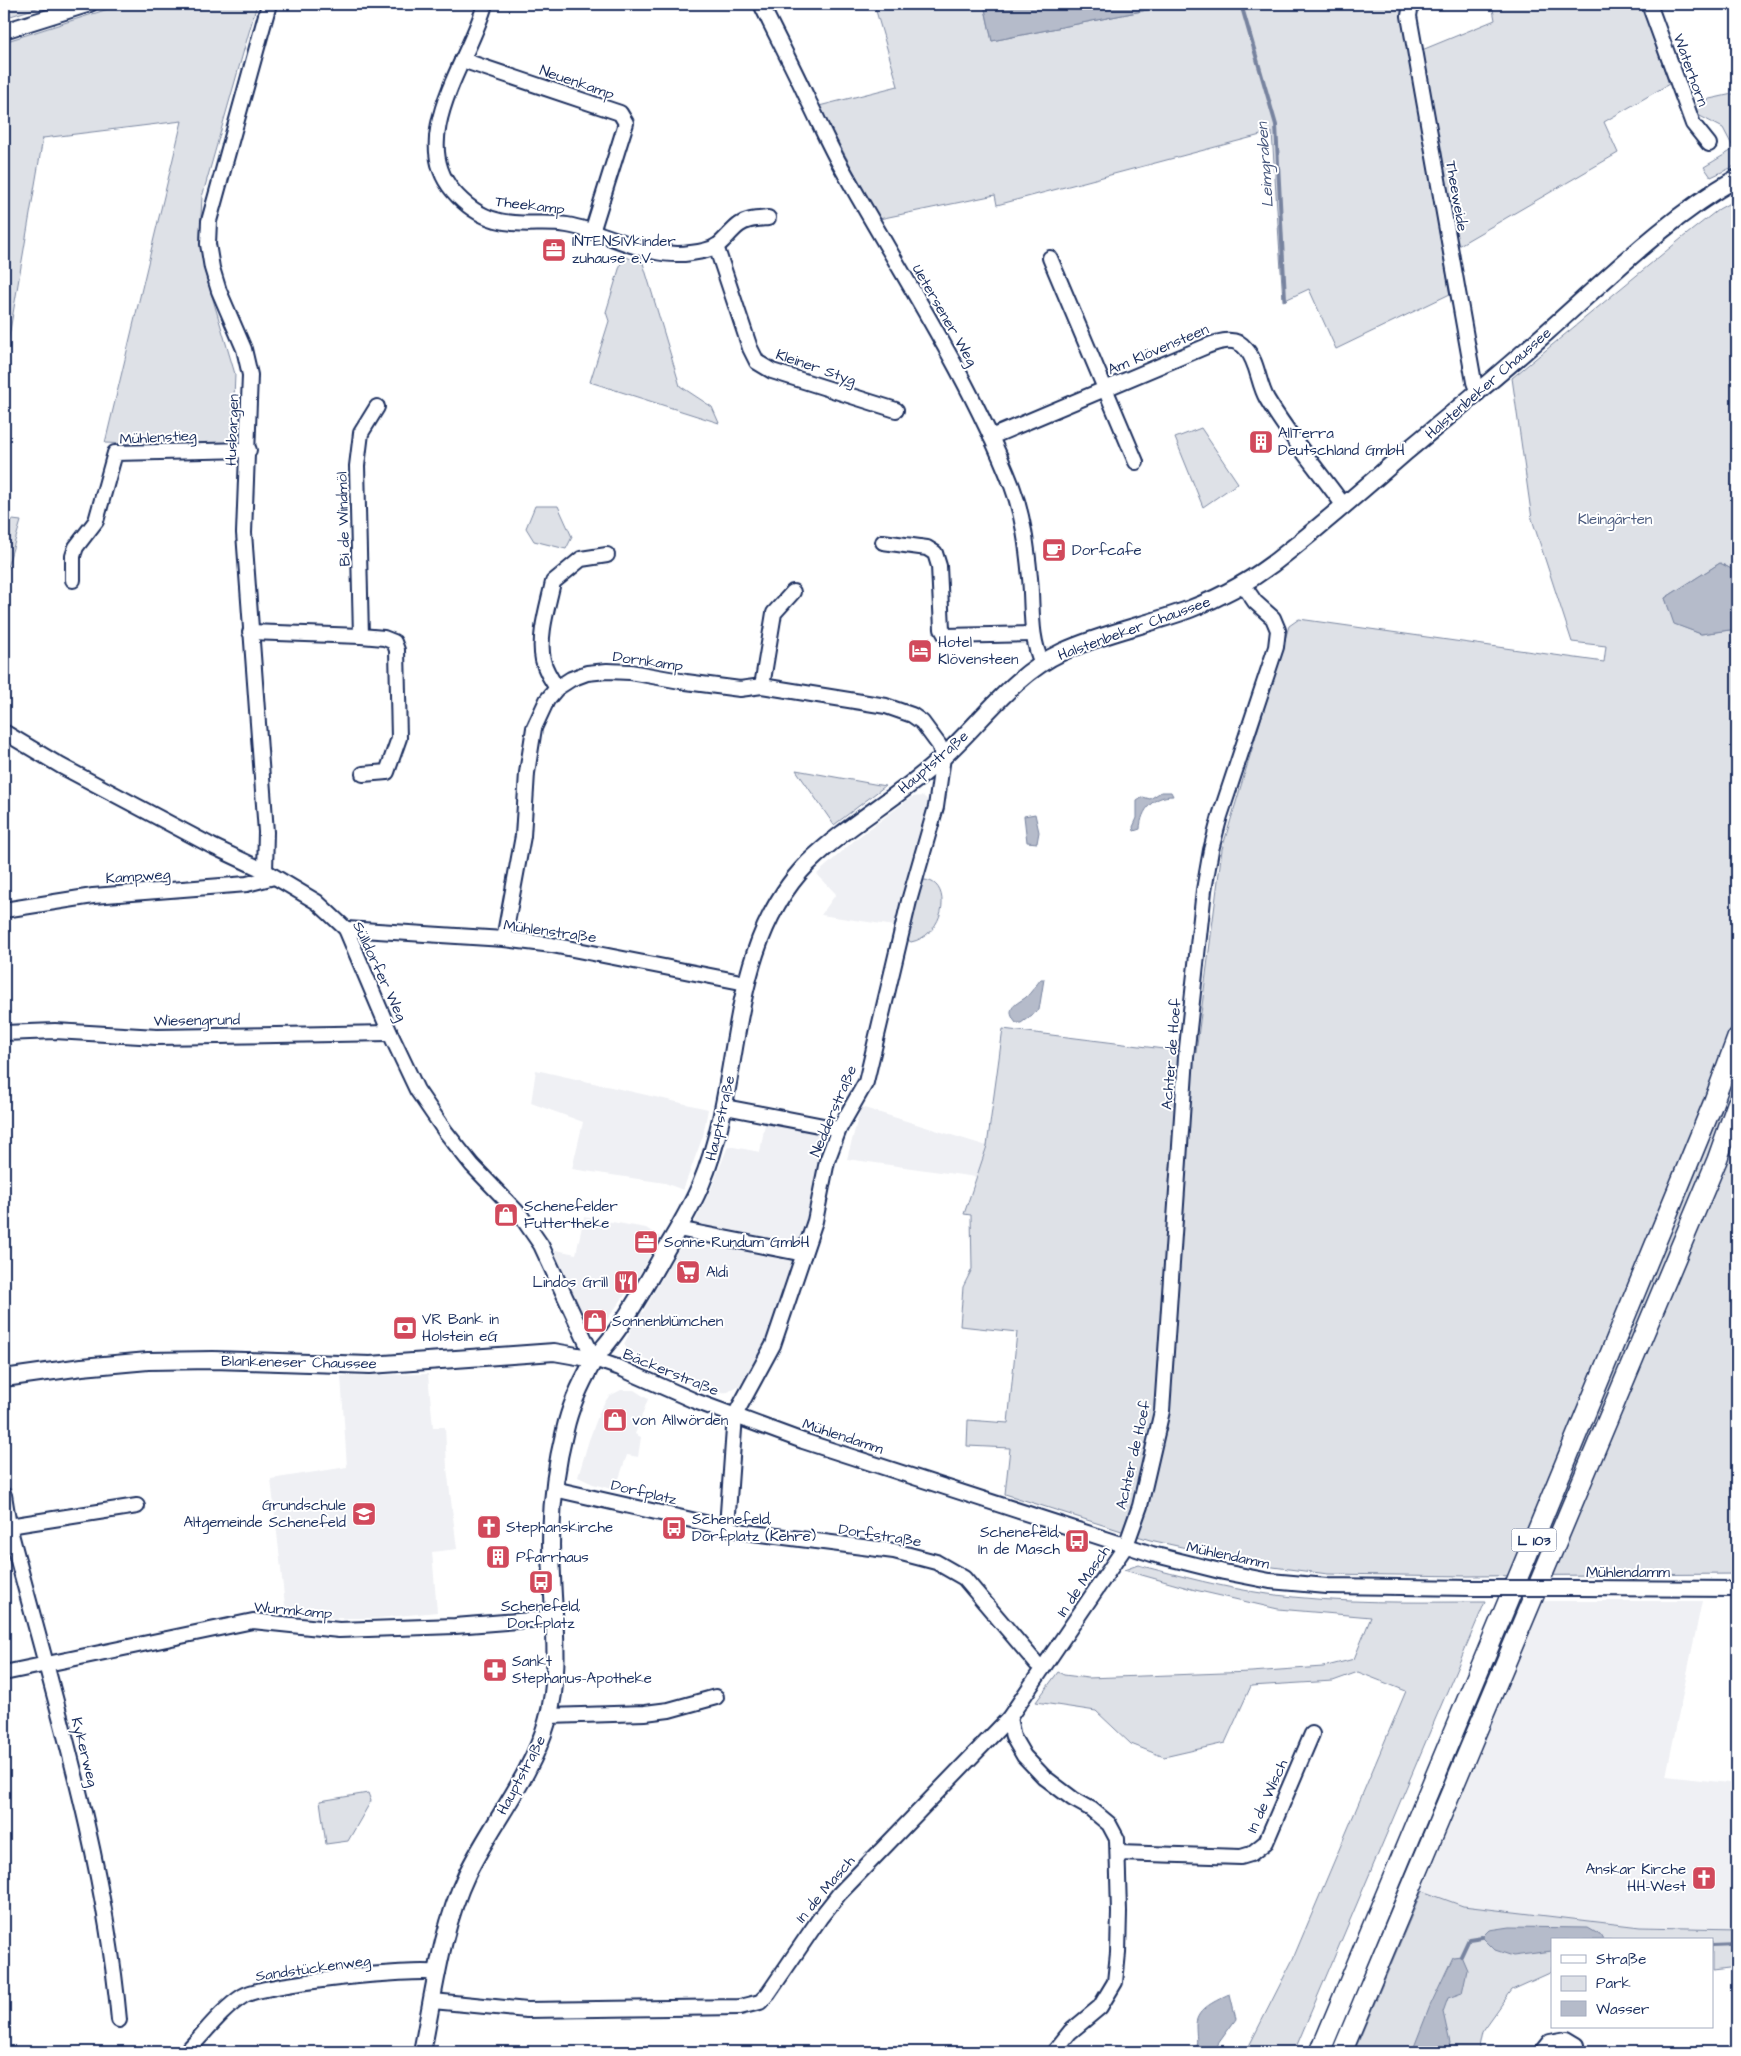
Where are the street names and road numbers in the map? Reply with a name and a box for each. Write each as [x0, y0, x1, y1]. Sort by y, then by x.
street label: Waterhorn [1668, 31, 1714, 110]
street label: Neuenkamp [537, 60, 617, 105]
street label: Theeweide [1440, 159, 1473, 233]
street label: Theekamp [494, 191, 566, 220]
street label: Uetersener Weg [906, 260, 982, 371]
street label: Am Klövensteen [1104, 319, 1212, 380]
street label: Halstenbeker Chaussee [1421, 323, 1556, 444]
street label: Kleiner Styg [773, 344, 859, 392]
street label: Husbargen [221, 393, 245, 466]
street label: Mühlenstieg [119, 425, 197, 451]
street label: Bi de Windmöl [331, 471, 356, 567]
street label: Halstenbeker Chaussee [1055, 591, 1213, 666]
street label: Dornkamp [611, 646, 684, 677]
street label: Hauptstraße [894, 726, 973, 799]
street label: Kampweg [105, 864, 171, 890]
street label: Mühlenstraße [502, 915, 598, 948]
street label: Sülldorfer Weg [346, 918, 412, 1025]
street label: Achter de Hoef [1156, 998, 1187, 1110]
street label: Wiesengrund [154, 1009, 241, 1033]
street label: Nedderstraße [805, 1062, 862, 1160]
street label: Hauptstraße [700, 1073, 741, 1163]
street label: Bäckerstraße [620, 1344, 722, 1401]
street label: Blankeneser Chaussee [221, 1351, 377, 1374]
street label: Achter de Hoef [1111, 1398, 1156, 1512]
street label: Mühlendamm [800, 1413, 886, 1460]
street label: Dorfplatz [609, 1475, 680, 1510]
street label: Dorfstraße [837, 1519, 923, 1552]
road number: L 103 [1512, 1528, 1556, 1552]
street label: Mühlendamm [1185, 1536, 1272, 1575]
street label: In de Masch [1052, 1541, 1115, 1621]
street label: Mühlendamm [1586, 1562, 1670, 1583]
street label: Wurmkamp [253, 1597, 333, 1624]
street label: Kykerweg [65, 1715, 103, 1790]
street label: Hauptstraße [492, 1732, 551, 1819]
street label: In de Wisch [1242, 1756, 1293, 1836]
street label: In de Masch [791, 1851, 860, 1928]
street label: Sandstückenweg [254, 1950, 372, 1988]

